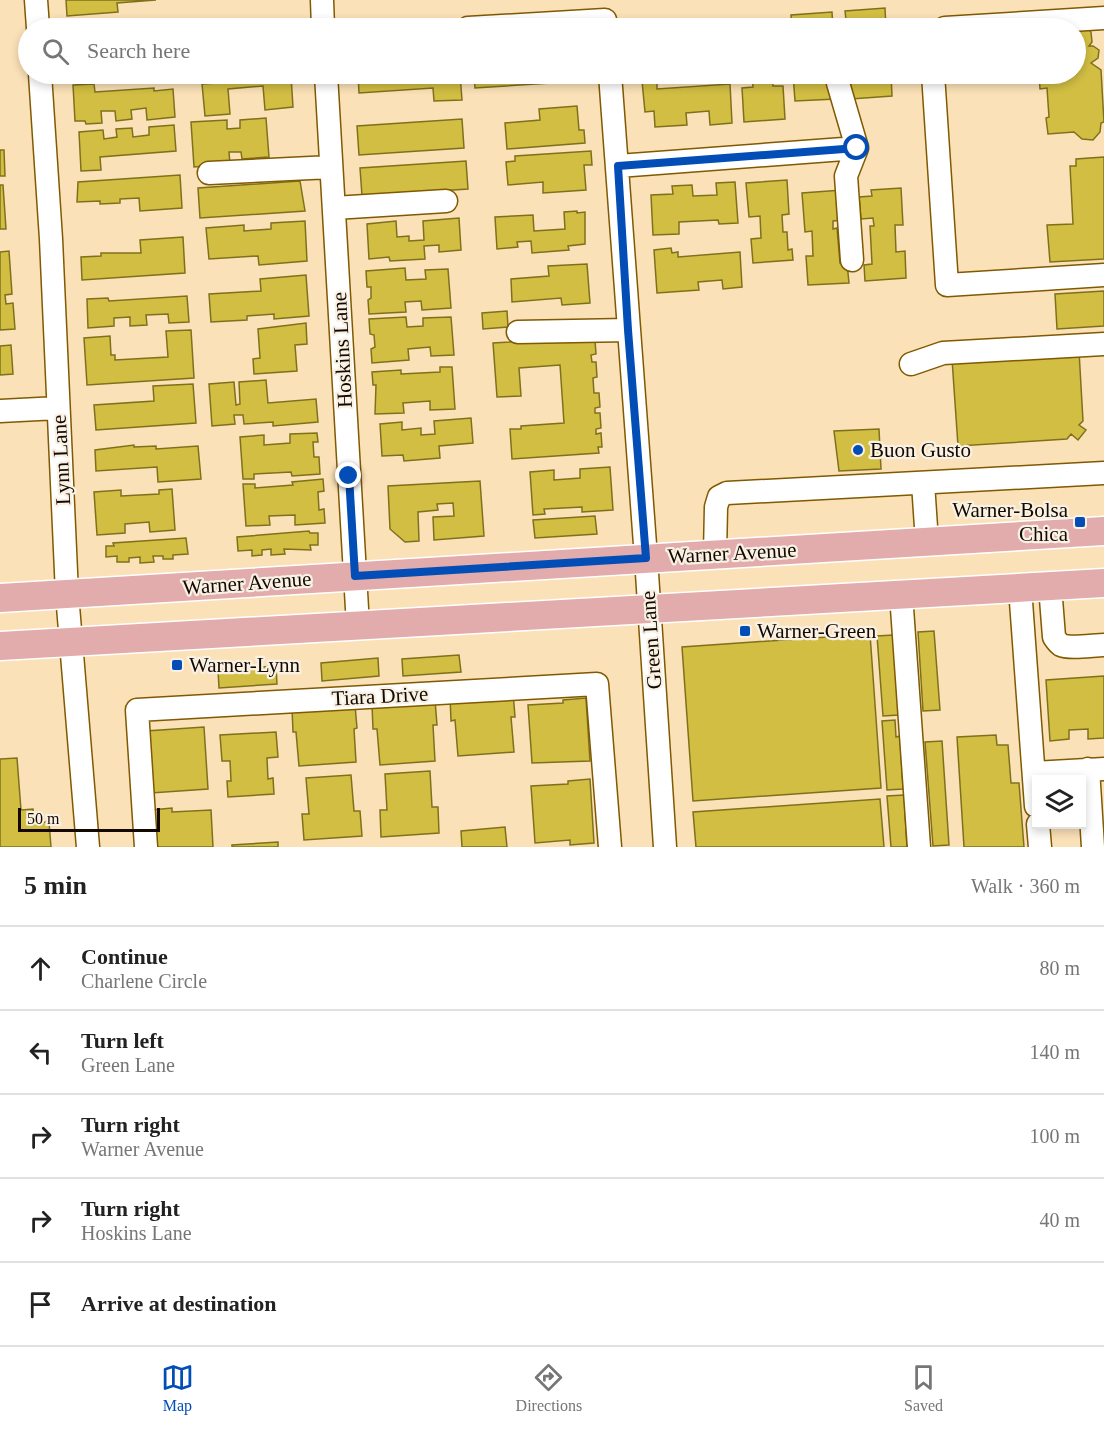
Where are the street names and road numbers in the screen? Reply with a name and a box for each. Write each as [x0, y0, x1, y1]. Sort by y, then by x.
street label: Hoskins Lane [327, 291, 357, 409]
street label: Lynn Lane [47, 414, 75, 506]
street label: Warner Avenue [667, 538, 797, 568]
street label: Warner Avenue [182, 567, 312, 599]
street label: Green Lane [636, 590, 666, 690]
street label: Tiara Drive [331, 681, 429, 711]

